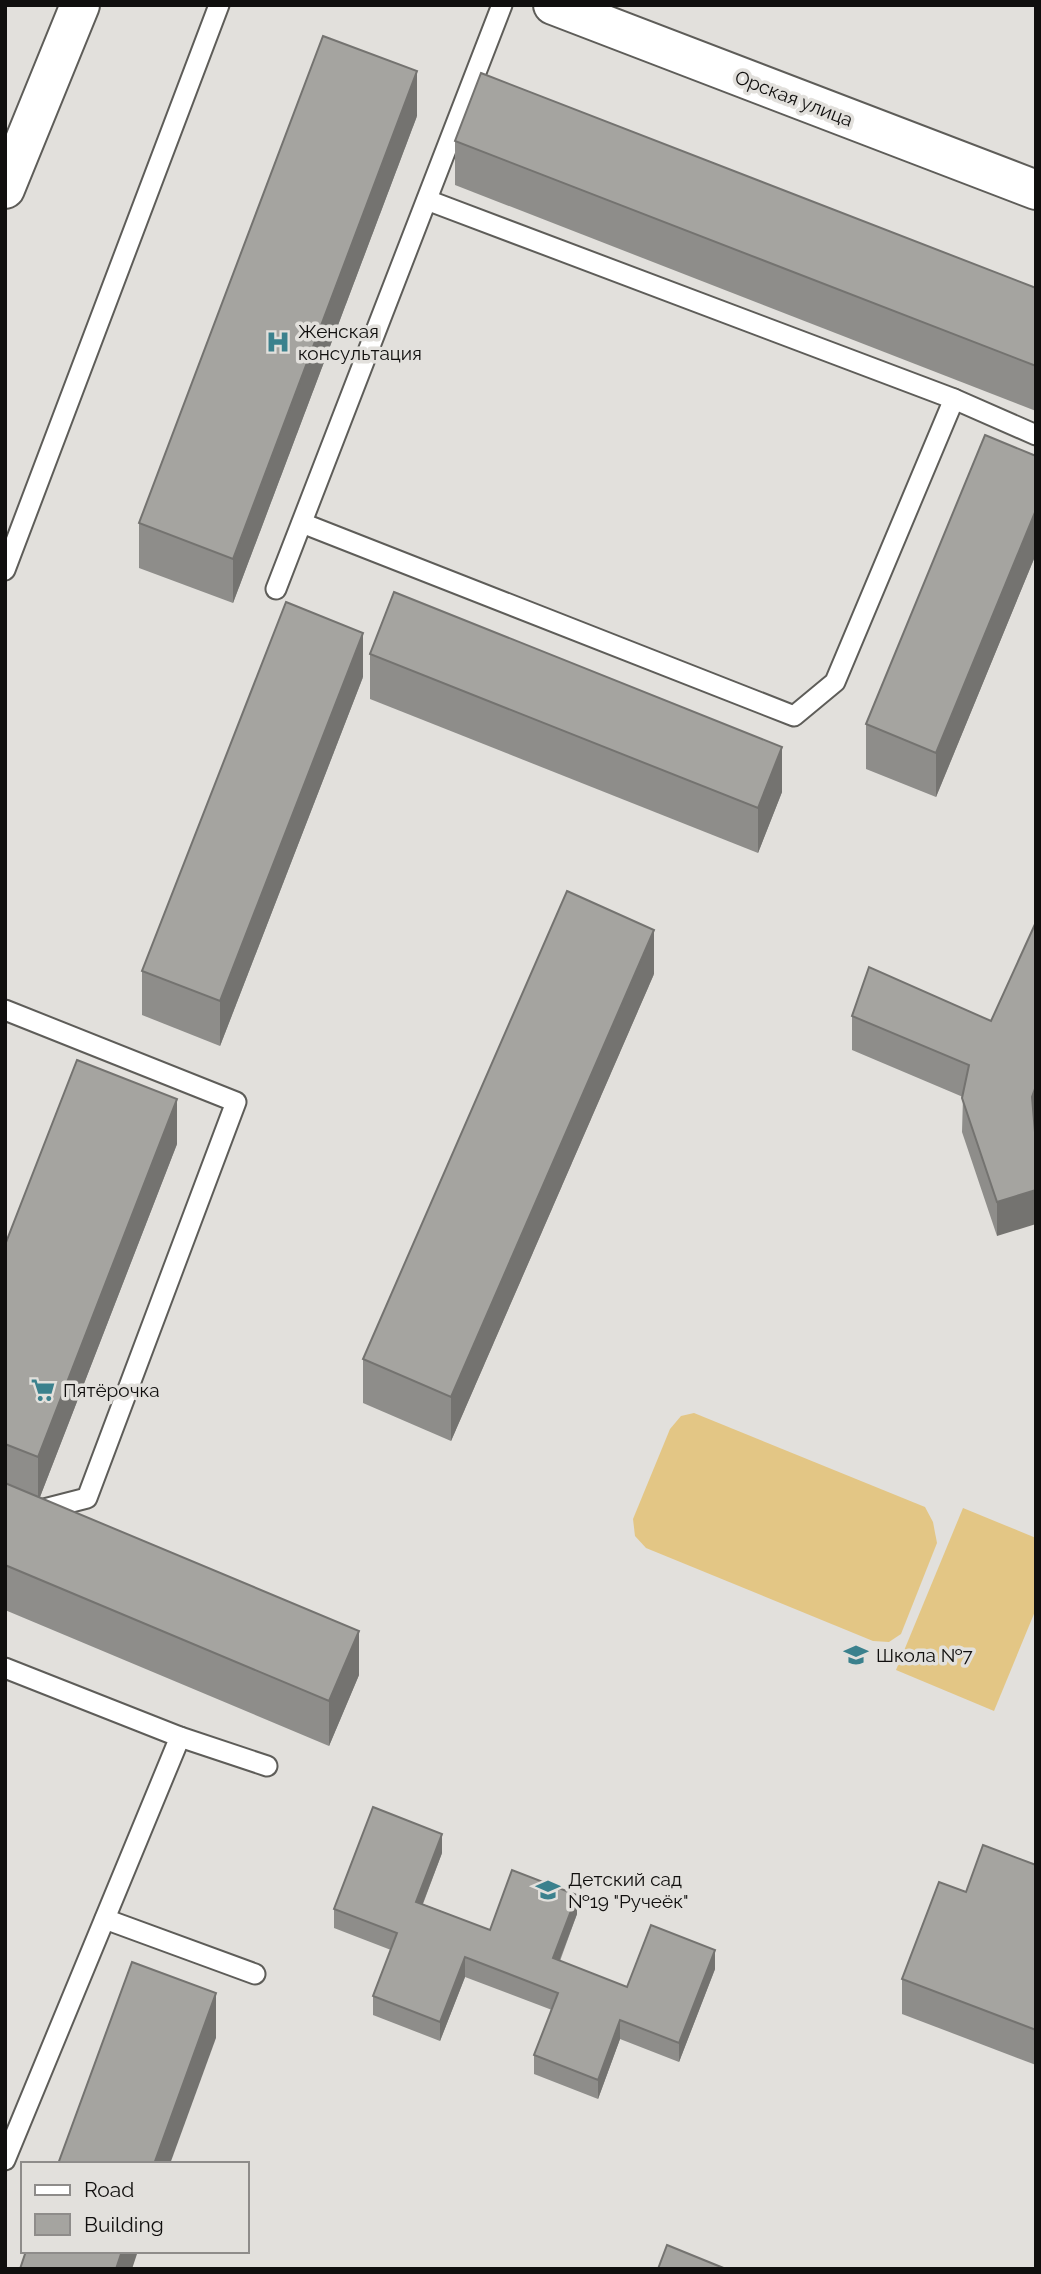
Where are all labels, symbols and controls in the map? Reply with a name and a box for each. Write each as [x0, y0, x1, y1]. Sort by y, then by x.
street label: Орская улица [732, 65, 856, 131]
place label: Женская консультация [298, 320, 422, 364]
hospital icon: Женская консультация [264, 328, 292, 356]
supermarket icon: Пятёрочка [29, 1376, 57, 1404]
place label: Пятёрочка [63, 1379, 160, 1401]
school or university icon: Школа №7 [842, 1641, 870, 1669]
place label: Школа №7 [876, 1644, 973, 1666]
place label: Детский сад №19 "Ручеёк" [568, 1868, 689, 1912]
school or university icon: Детский сад №19 "Ручеёк" [534, 1876, 562, 1904]
legend [21, 2162, 248, 2253]
text: Road [84, 2177, 134, 2202]
text: Building [84, 2212, 164, 2237]

